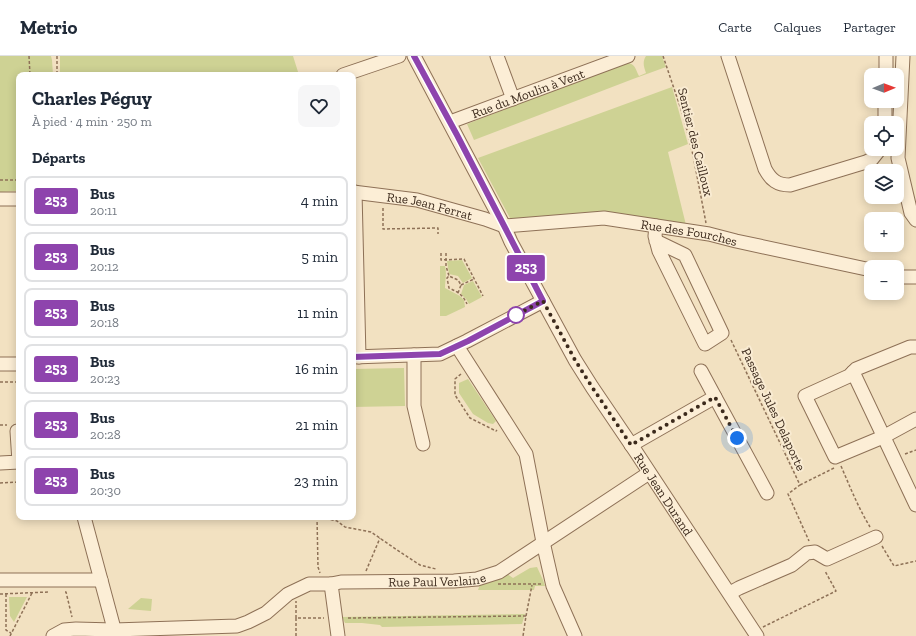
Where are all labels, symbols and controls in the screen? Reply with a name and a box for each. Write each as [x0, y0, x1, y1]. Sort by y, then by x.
text: Metrio [20, 16, 77, 39]
text: Carte [718, 19, 752, 36]
text: Calques [774, 19, 821, 36]
text: Partager [843, 19, 896, 36]
street label: Rue du Moulin à Vent [469, 66, 587, 121]
north arrow [864, 68, 904, 108]
map controls [864, 68, 904, 300]
button: heart [298, 85, 340, 127]
street label: Sentier des Cailloux [675, 86, 716, 198]
text: Charles Péguy [32, 87, 152, 110]
text: À pied · 4 min · 250 m [32, 114, 152, 129]
button: locate [864, 116, 904, 156]
text: Départs [32, 149, 85, 167]
button: layers [864, 164, 904, 204]
text: Bus [90, 185, 115, 203]
street label: Rue Jean Ferrat [386, 189, 474, 223]
text: 253 [45, 192, 67, 209]
text: 4 min [301, 192, 338, 210]
text: 20:11 [90, 203, 117, 218]
button: + [864, 212, 904, 252]
street label: Rue des Fourches [640, 217, 739, 249]
text: Bus [90, 241, 115, 259]
text: 253 [45, 248, 67, 265]
text: 5 min [301, 248, 338, 266]
line badge: 253 [503, 255, 549, 281]
text: 20:12 [90, 259, 119, 274]
text: 253 [515, 259, 537, 276]
button: − [864, 260, 904, 300]
text: Bus [90, 297, 115, 315]
text: 253 [45, 304, 67, 321]
text: 11 min [297, 304, 338, 322]
unlabelled marker [507, 306, 525, 324]
text: 20:18 [90, 315, 119, 330]
street label: Passage Jules Delaporte [739, 345, 809, 473]
text: Bus [90, 353, 115, 371]
text: 253 [45, 360, 67, 377]
text: 16 min [295, 360, 338, 378]
text: 20:23 [90, 371, 120, 386]
text: Bus [90, 409, 115, 427]
text: 253 [45, 416, 67, 433]
text: 21 min [295, 416, 338, 434]
text: 20:28 [90, 427, 121, 442]
your location [727, 428, 747, 448]
street label: Rue Jean Durand [631, 451, 696, 538]
text: Bus [90, 465, 115, 483]
text: 253 [45, 472, 67, 489]
text: 23 min [294, 472, 338, 490]
text: 20:30 [90, 483, 121, 498]
street label: Rue Paul Verlaine [388, 570, 488, 590]

